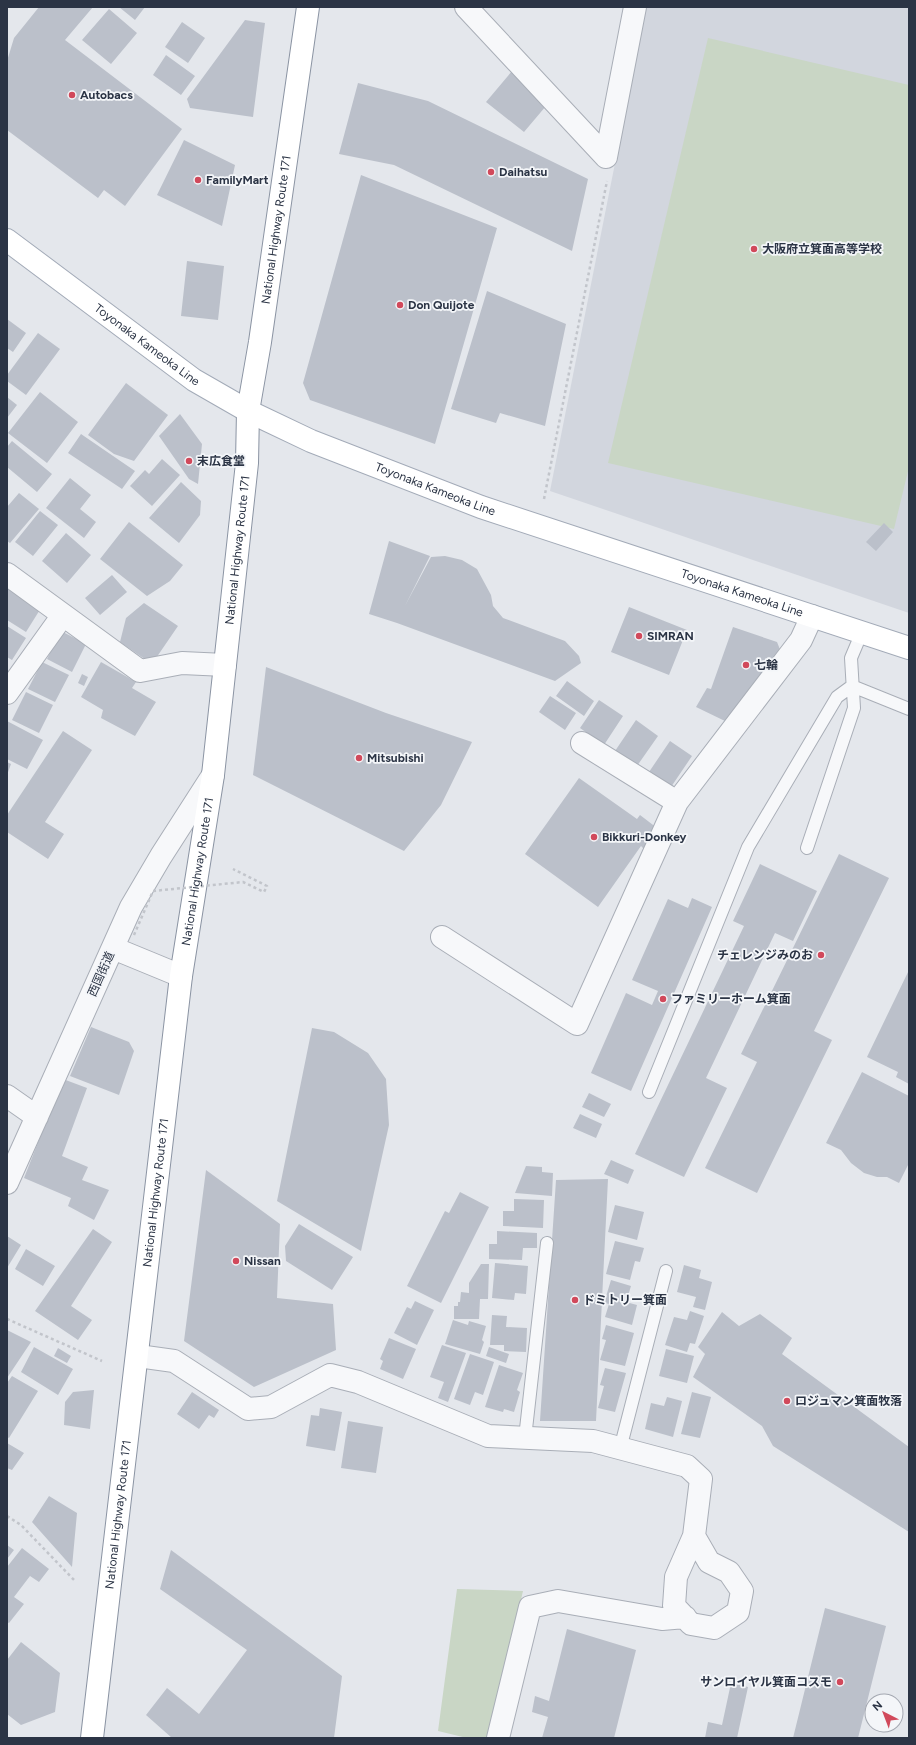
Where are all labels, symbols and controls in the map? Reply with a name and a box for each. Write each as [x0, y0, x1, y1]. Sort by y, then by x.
place label: Autobacs [80, 88, 133, 102]
marker: Autobacs [67, 90, 77, 100]
street label: National Highway Route 171 [259, 155, 294, 305]
place label: Daihatsu [499, 165, 548, 179]
marker: Daihatsu [486, 167, 496, 177]
place label: FamilyMart [206, 173, 269, 187]
marker: FamilyMart [193, 175, 203, 185]
place label: 大阪府立箕面高等学校 [762, 242, 882, 256]
marker: 大阪府立箕面高等学校 [749, 244, 759, 254]
place label: Don Quijote [408, 298, 475, 312]
marker: Don Quijote [395, 300, 405, 310]
street label: Toyonaka Kameoka Line [92, 301, 202, 389]
place label: 末広食堂 [197, 454, 245, 468]
marker: 末広食堂 [184, 456, 194, 466]
street label: Toyonaka Kameoka Line [373, 460, 498, 518]
street label: National Highway Route 171 [222, 475, 253, 625]
street label: Toyonaka Kameoka Line [679, 566, 805, 620]
place label: SIMRAN [647, 629, 694, 643]
marker: SIMRAN [634, 631, 644, 641]
place label: 七輪 [754, 658, 778, 672]
marker: 七輪 [741, 660, 751, 670]
place label: Mitsubishi [367, 751, 424, 765]
marker: Mitsubishi [354, 753, 364, 763]
street label: National Highway Route 171 [179, 796, 216, 947]
place label: Bikkuri-Donkey [602, 830, 687, 844]
marker: Bikkuri-Donkey [589, 832, 599, 842]
place label: チェレンジみのお [717, 948, 813, 962]
street label: 西国街道 [85, 949, 117, 999]
marker: チェレンジみのお [816, 950, 826, 960]
place label: ファミリーホーム箕面 [671, 992, 791, 1006]
marker: ファミリーホーム箕面 [658, 994, 668, 1004]
street label: National Highway Route 171 [140, 1117, 171, 1268]
place label: Nissan [244, 1254, 281, 1268]
marker: Nissan [231, 1256, 241, 1266]
place label: ドミトリー箕面 [583, 1293, 667, 1307]
marker: ドミトリー箕面 [570, 1295, 580, 1305]
place label: ロジュマン箕面牧落 [795, 1394, 902, 1408]
marker: ロジュマン箕面牧落 [782, 1396, 792, 1406]
street label: National Highway Route 171 [102, 1439, 134, 1590]
place label: サンロイヤル箕面コスモ [700, 1675, 832, 1689]
marker: サンロイヤル箕面コスモ [835, 1677, 845, 1687]
north arrow [864, 1693, 904, 1733]
text: N [870, 1698, 885, 1714]

